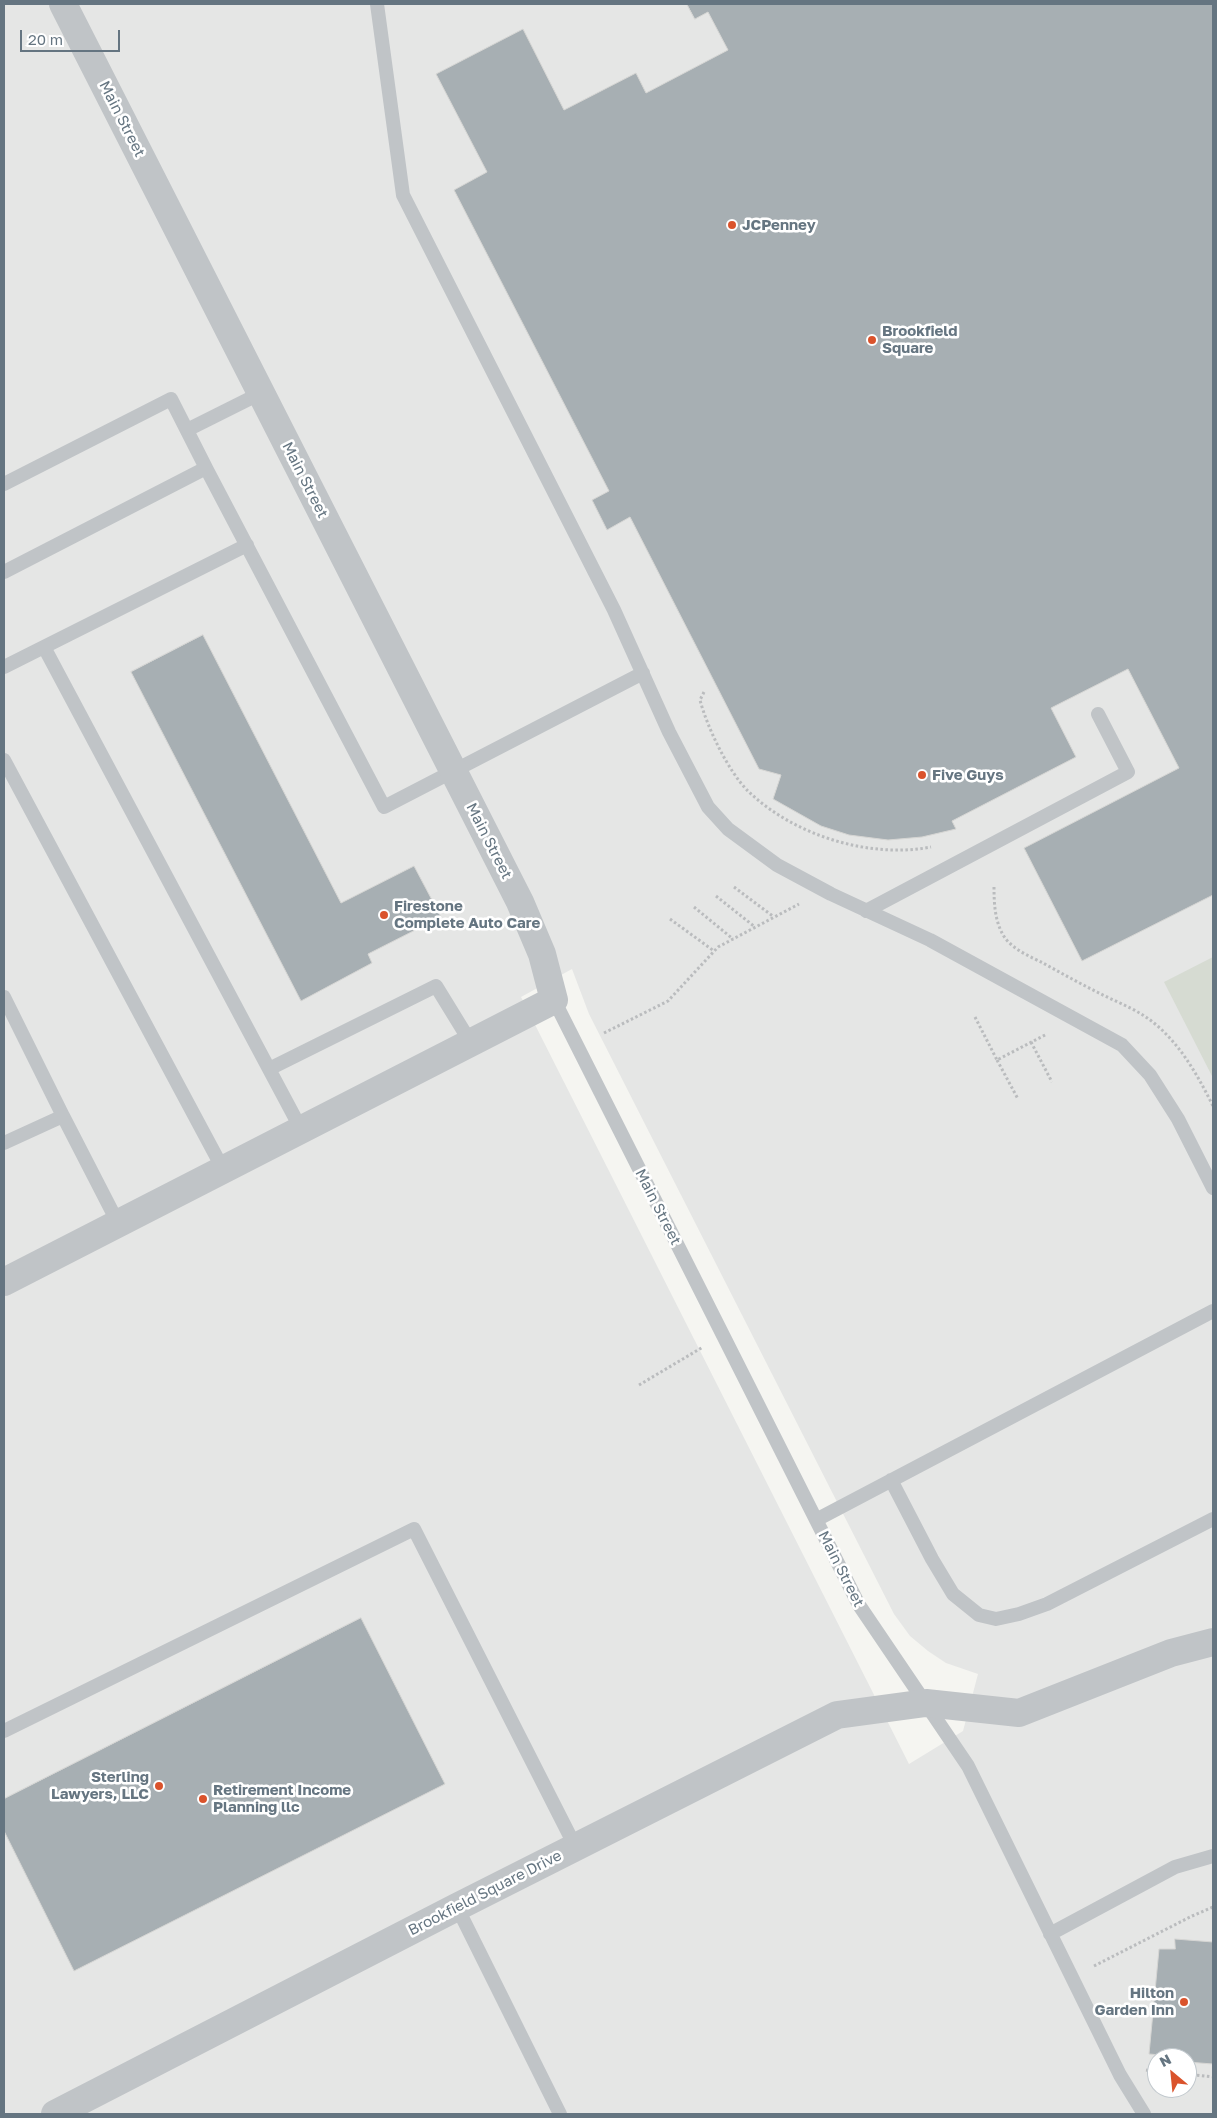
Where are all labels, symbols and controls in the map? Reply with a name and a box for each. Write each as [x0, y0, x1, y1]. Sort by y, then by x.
scale bar [22, 20, 122, 52]
text: 20 m [28, 30, 63, 48]
street label: Main Street [95, 78, 149, 160]
place label: JCPenney [742, 216, 816, 234]
marker: JCPenney [726, 219, 738, 231]
place label: Brookfield Square [882, 322, 958, 357]
marker: Brookfield Square [866, 334, 878, 346]
street label: Main Street [278, 439, 332, 521]
place label: Five Guys [932, 766, 1004, 784]
marker: Five Guys [916, 769, 928, 781]
street label: Main Street [462, 800, 516, 882]
place label: Firestone Complete Auto Care [394, 897, 540, 932]
marker: Firestone Complete Auto Care [378, 909, 390, 921]
street label: Main Street [631, 1166, 685, 1248]
street label: Main Street [814, 1528, 868, 1610]
place label: Sterling Lawyers, LLC [51, 1768, 149, 1803]
marker: Sterling Lawyers, LLC [153, 1780, 165, 1792]
place label: Retirement Income Planning llc [213, 1781, 351, 1816]
marker: Retirement Income Planning llc [197, 1793, 209, 1805]
street label: Brookfield Square Drive [405, 1846, 565, 1940]
place label: Hilton Garden Inn [1095, 1984, 1174, 2019]
marker: Hilton Garden Inn [1178, 1996, 1190, 2008]
north arrow [1147, 2048, 1197, 2098]
text: N [1156, 2050, 1174, 2070]

